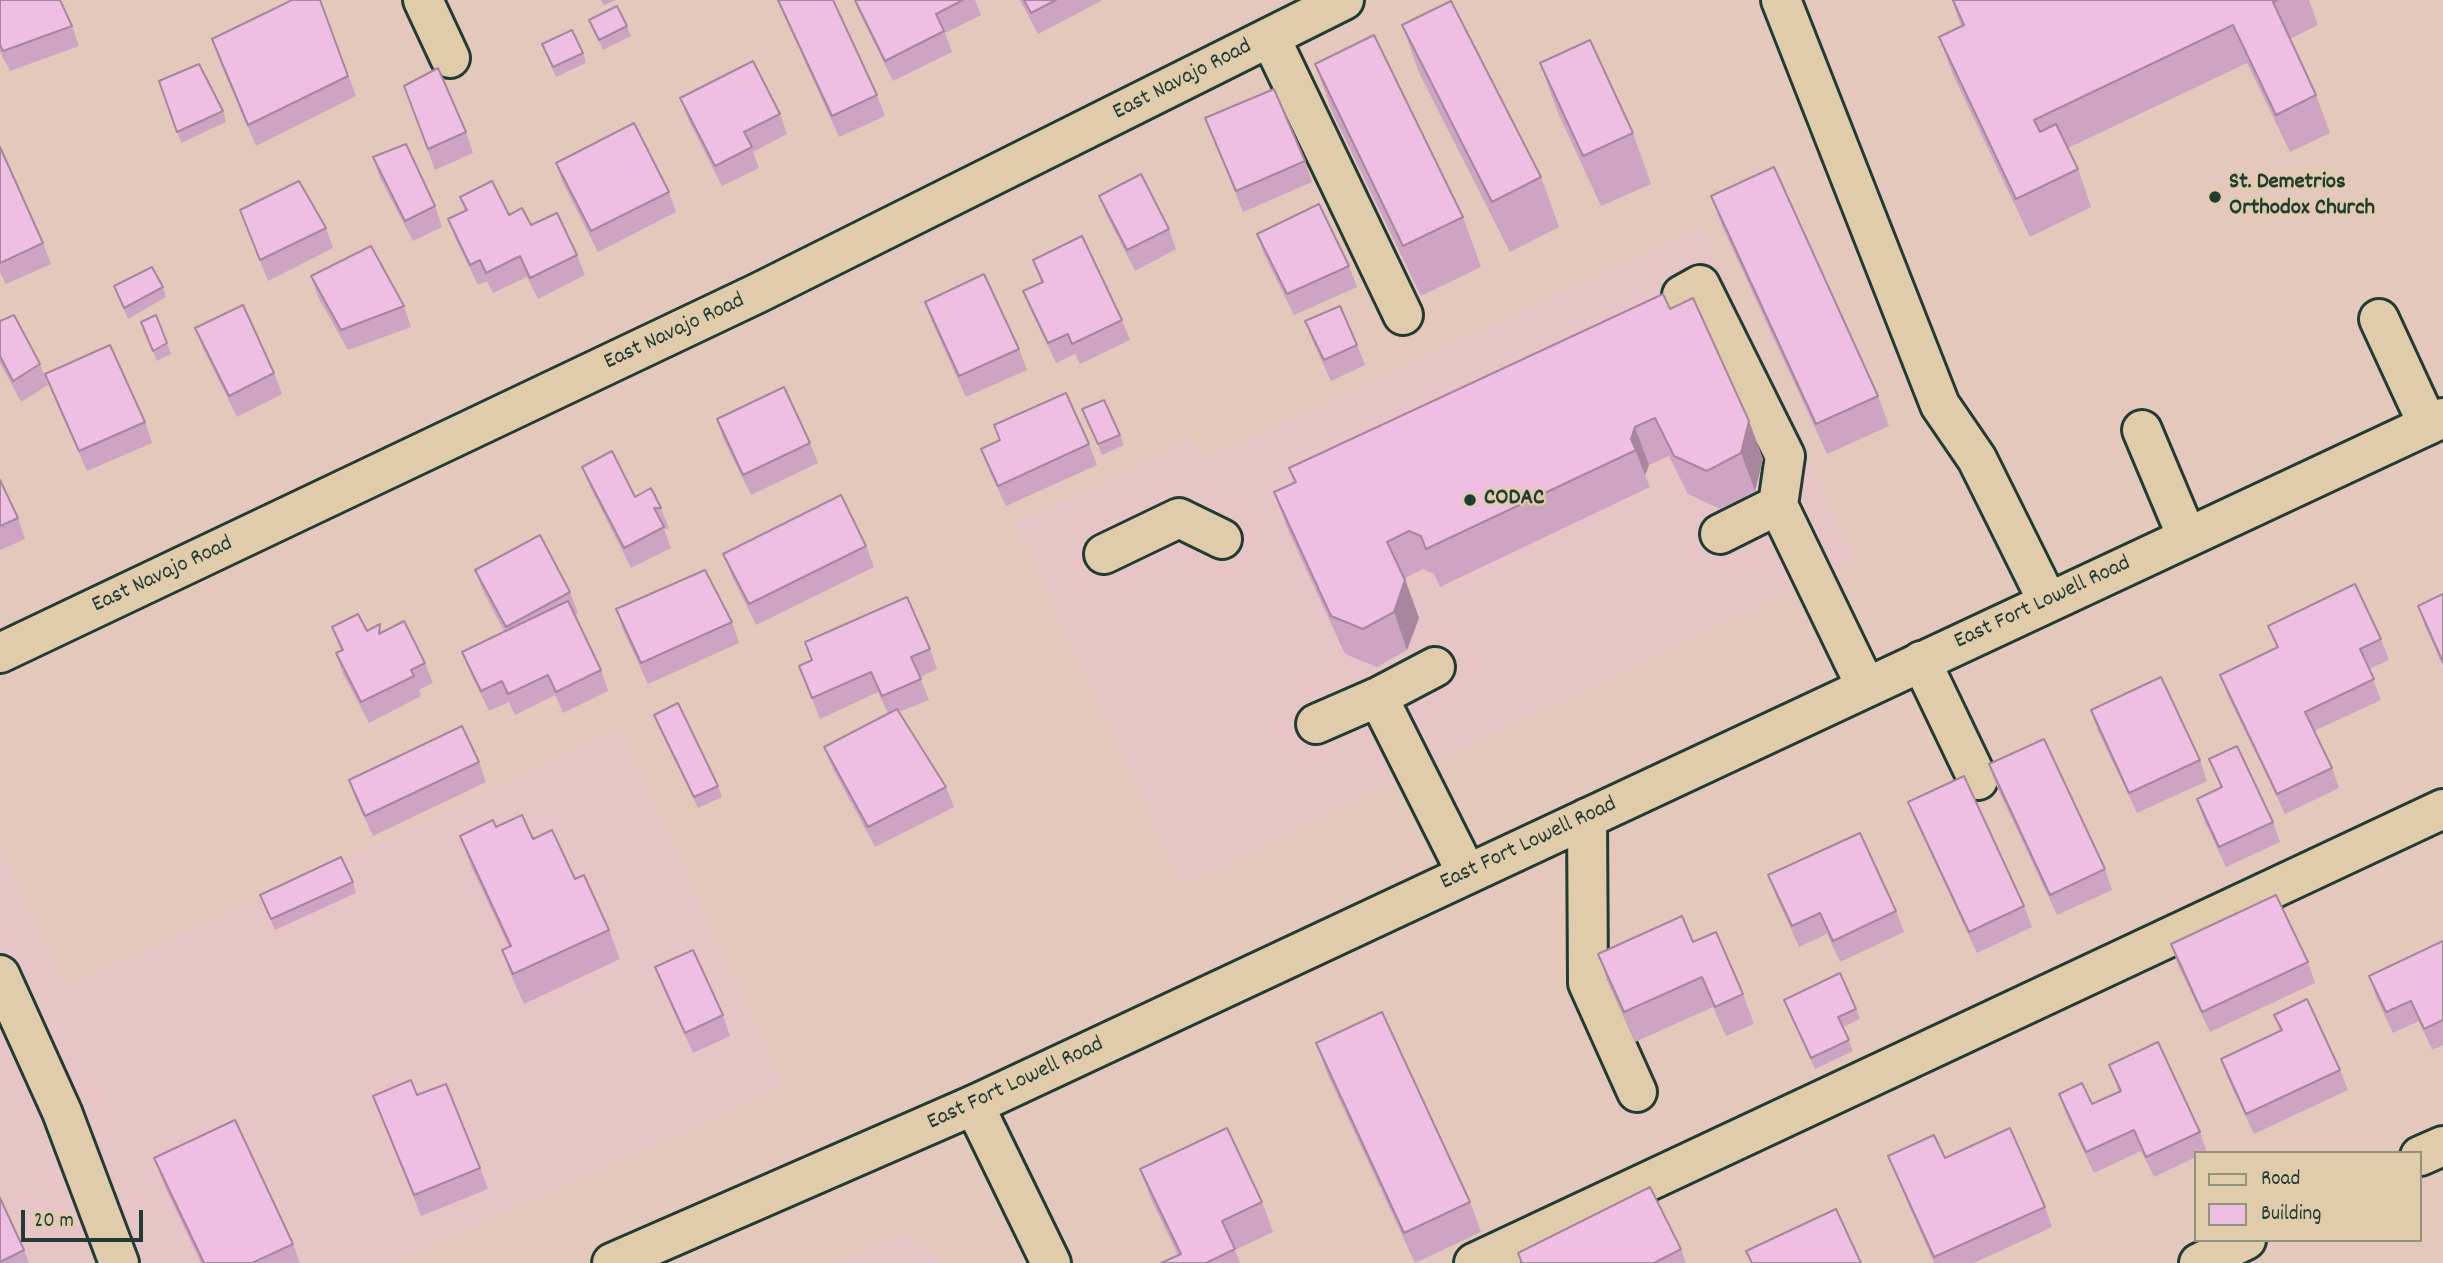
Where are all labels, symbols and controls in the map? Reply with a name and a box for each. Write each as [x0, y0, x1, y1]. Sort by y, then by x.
street label: East Navajo Road [1109, 34, 1257, 128]
place label: St. Demetrios Orthodox Church [2229, 170, 2375, 224]
marker: St. Demetrios Orthodox Church [2207, 189, 2223, 205]
street label: East Navajo Road [600, 288, 750, 378]
place label: CODAC [1484, 486, 1544, 514]
marker: CODAC [1462, 492, 1478, 508]
street label: East Navajo Road [88, 531, 238, 621]
street label: East Fort Lowell Road [1951, 551, 2135, 657]
street label: East Fort Lowell Road [1437, 792, 1621, 898]
street label: East Fort Lowell Road [924, 1032, 1108, 1138]
legend [2194, 1151, 2422, 1242]
text: Road [2261, 1165, 2300, 1195]
scale bar [24, 1196, 147, 1240]
text: Building [2261, 1200, 2321, 1230]
text: 20 m [34, 1207, 74, 1237]

